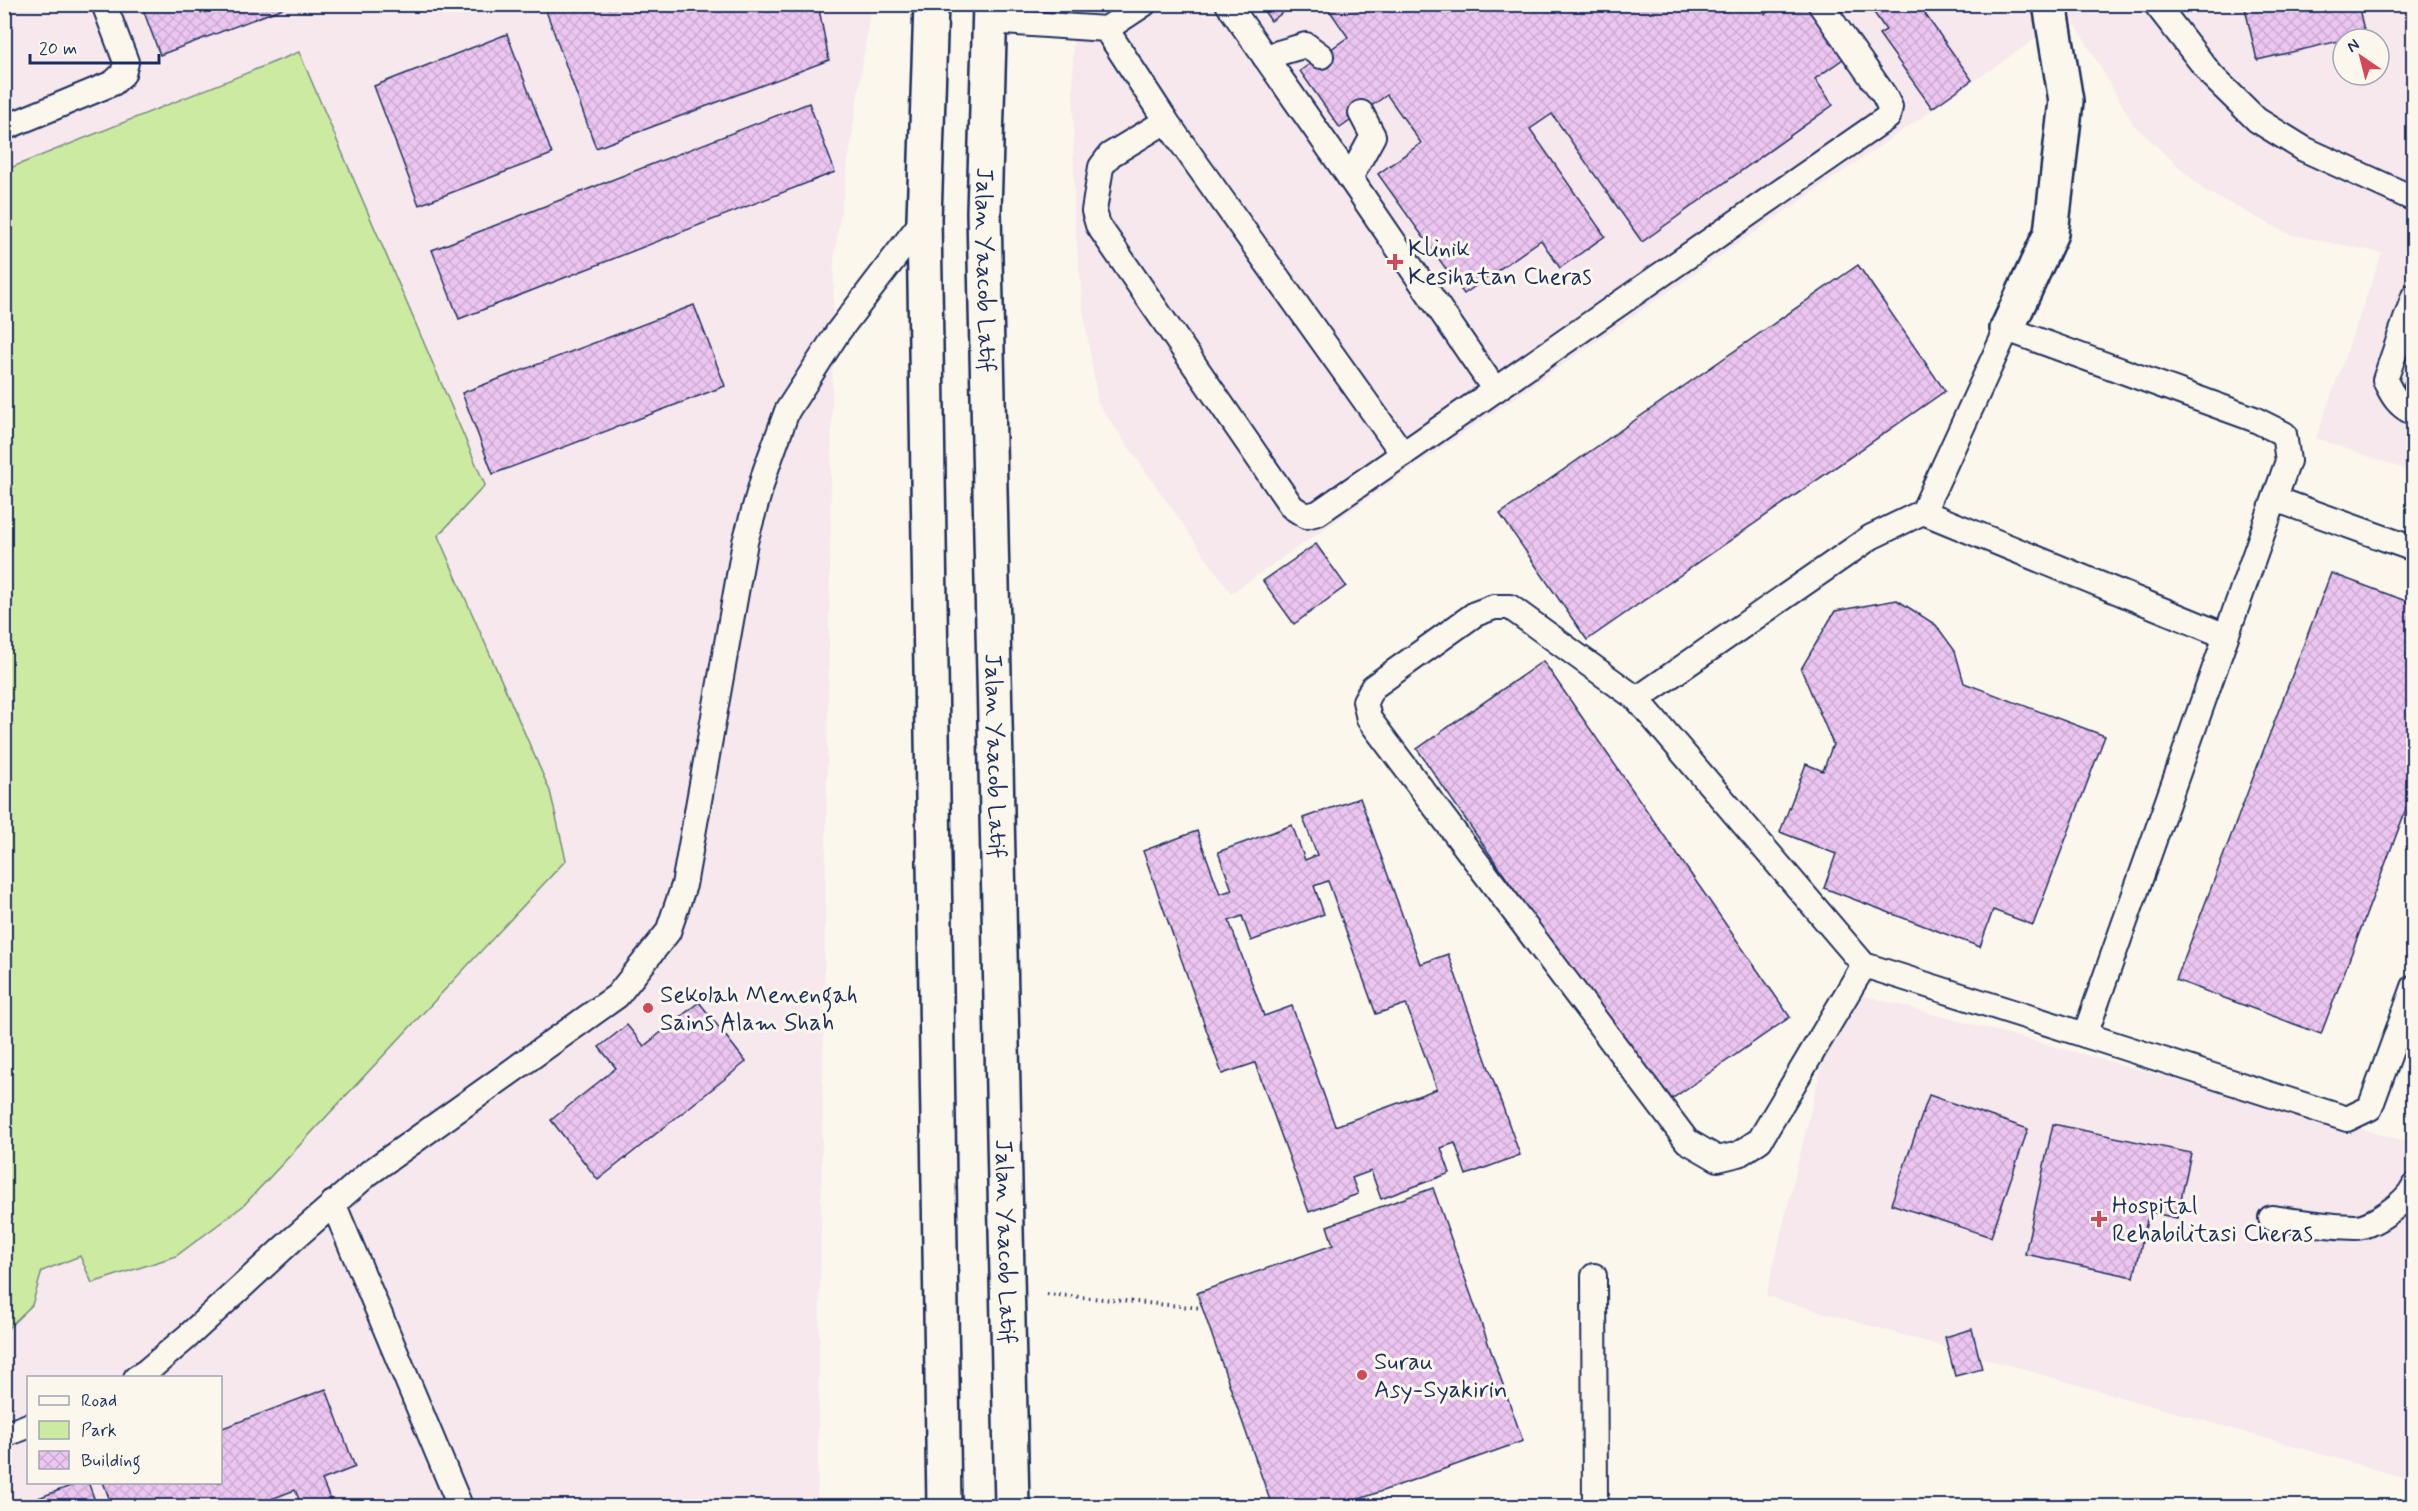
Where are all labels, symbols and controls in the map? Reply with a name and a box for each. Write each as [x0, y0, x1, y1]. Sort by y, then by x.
scale bar [30, 27, 159, 65]
north arrow [2331, 27, 2391, 87]
text: N [2343, 34, 2364, 58]
text: 20 m [39, 37, 77, 61]
street label: Jalan Yaacob Latif [967, 167, 1001, 373]
place label: Klinik Kesihatan Cheras [1408, 234, 1592, 293]
marker: Klinik Kesihatan Cheras [1386, 253, 1404, 271]
street label: Jalan Yaacob Latif [977, 653, 1012, 859]
place label: Sekolah Menengah Sains Alam Shah [660, 980, 858, 1039]
marker: Sekolah Menengah Sains Alam Shah [641, 1001, 655, 1015]
street label: Jalan Yaacob Latif [987, 1139, 1022, 1345]
place label: Hospital Rehabilitasi Cheras [2112, 1191, 2313, 1250]
marker: Hospital Rehabilitasi Cheras [2090, 1210, 2108, 1228]
place label: Surau Asy-Syakirin [1374, 1347, 1508, 1406]
marker: Surau Asy-Syakirin [1355, 1368, 1369, 1382]
legend [27, 1376, 222, 1484]
text: Road [81, 1389, 117, 1413]
text: Park [81, 1419, 117, 1443]
text: Building [81, 1449, 141, 1475]

